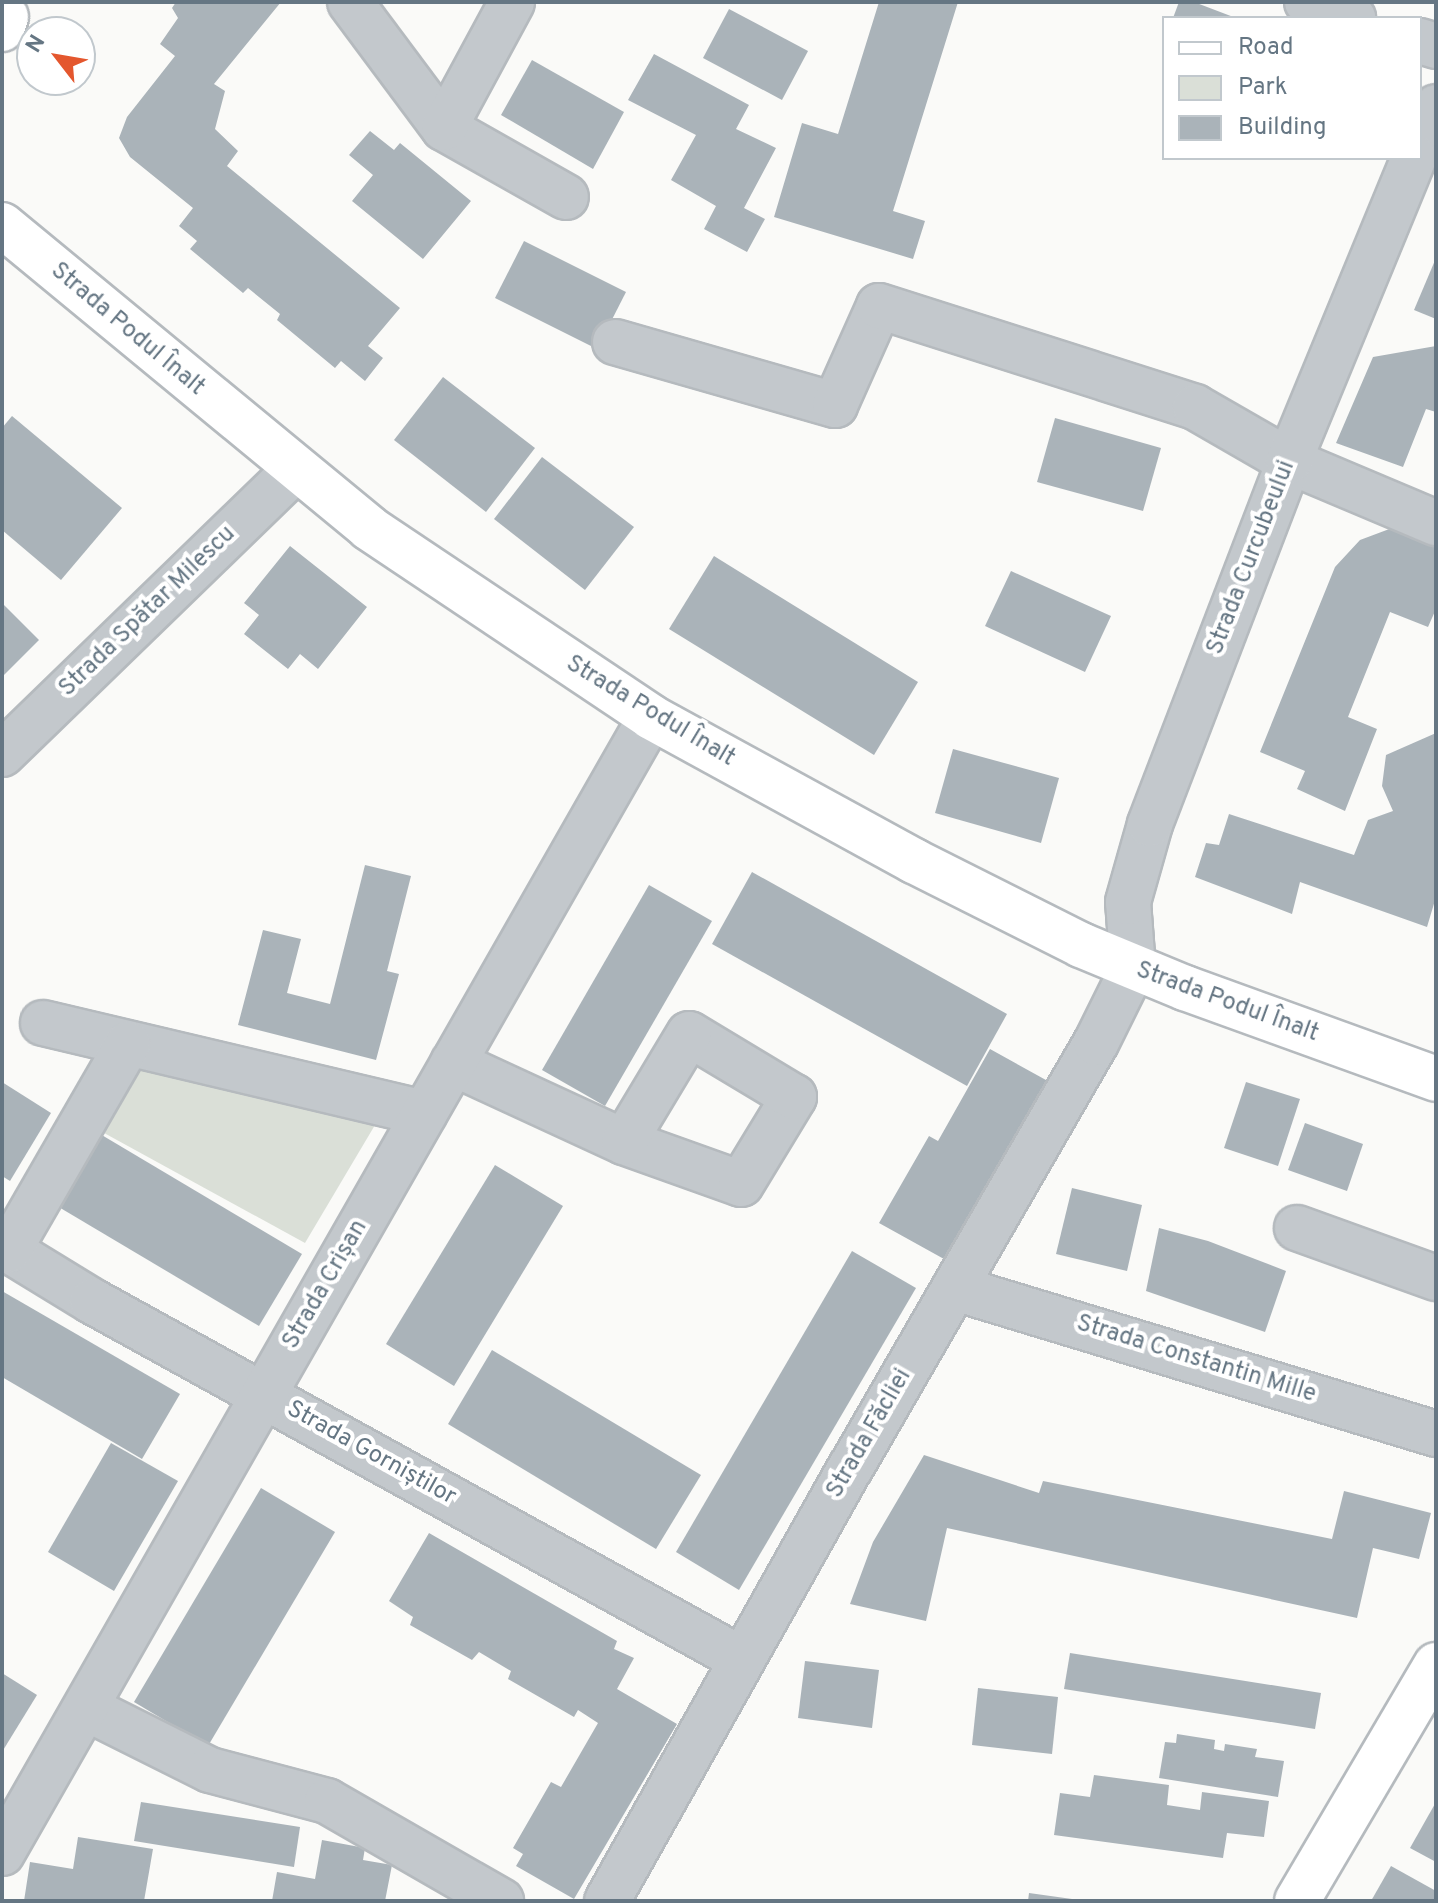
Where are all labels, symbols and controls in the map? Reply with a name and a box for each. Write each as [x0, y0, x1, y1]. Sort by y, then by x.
north arrow [16, 16, 96, 96]
legend [1162, 16, 1422, 160]
text: N [21, 31, 52, 58]
text: Road [1238, 33, 1294, 63]
text: Park [1238, 73, 1288, 103]
text: Building [1238, 113, 1327, 143]
street label: Strada Podul Înalt [44, 257, 210, 403]
street label: Strada Curcubeului [1202, 457, 1302, 659]
street label: Strada Spătar Milescu [54, 520, 242, 704]
street label: Strada Podul Înalt [560, 650, 740, 774]
street label: Strada Podul Înalt [1132, 957, 1322, 1049]
street label: Strada Crișan [277, 1215, 375, 1355]
street label: Strada Constantin Mille [1073, 1310, 1319, 1410]
street label: Strada Făcliei [821, 1364, 919, 1504]
street label: Strada Gorniștilor [281, 1396, 461, 1512]

